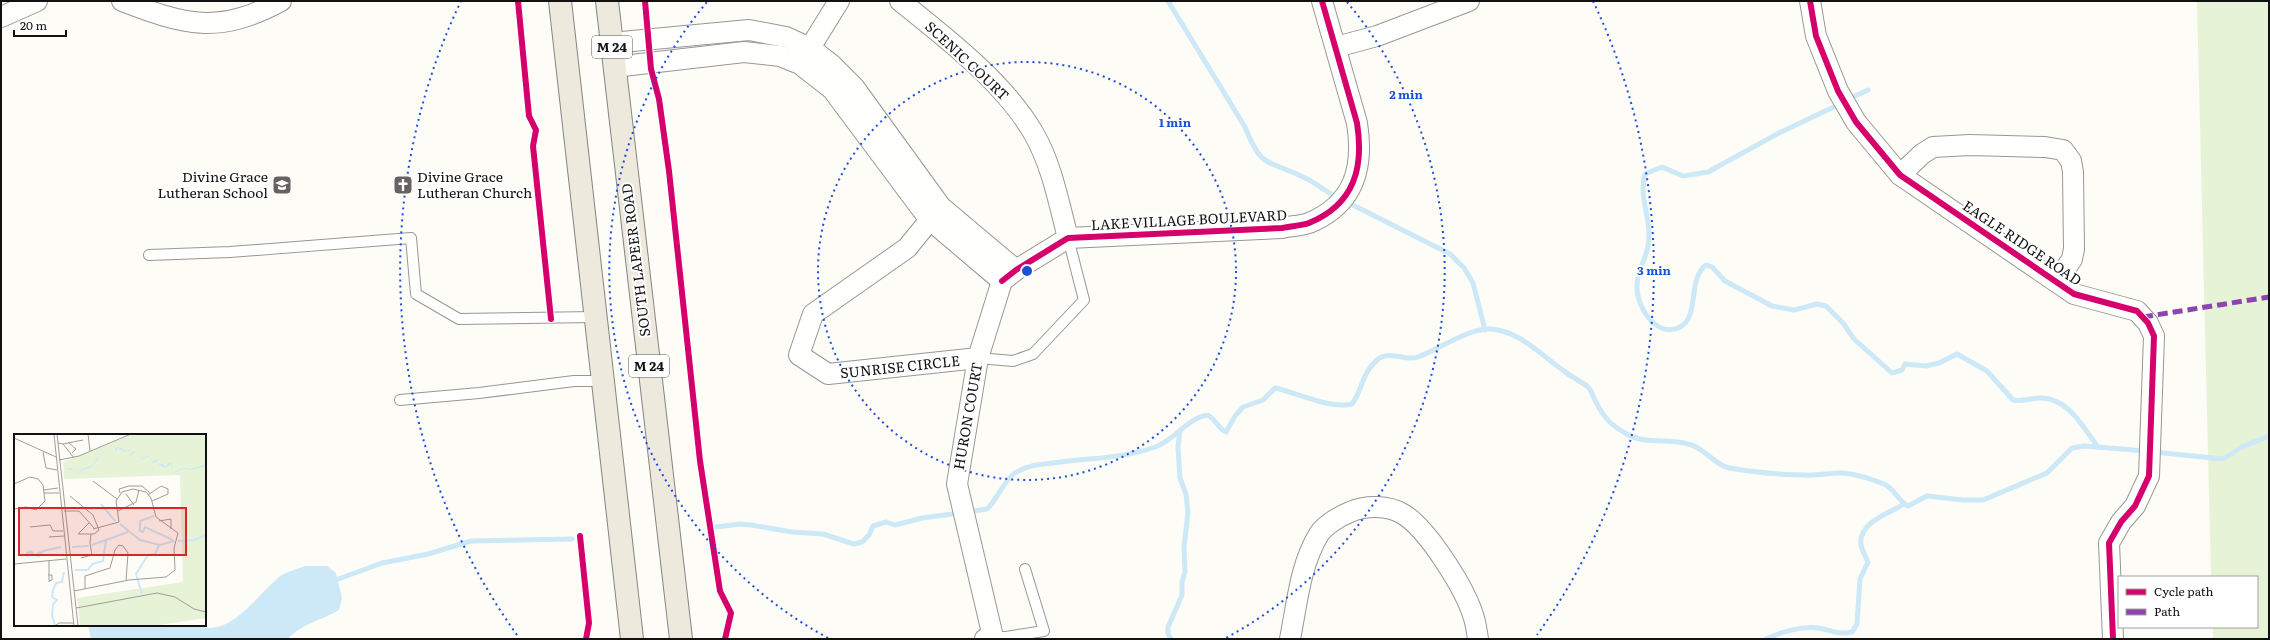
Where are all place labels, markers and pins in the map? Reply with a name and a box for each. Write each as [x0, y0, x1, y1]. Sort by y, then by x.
place label: Divine Grace Lutheran School [157, 166, 268, 202]
place label: Divine Grace Lutheran Church [417, 166, 532, 202]
school or university icon: Divine Grace Lutheran School [271, 174, 293, 196]
church icon: Divine Grace Lutheran Church [392, 174, 414, 196]
centre of rings [1020, 264, 1034, 278]

